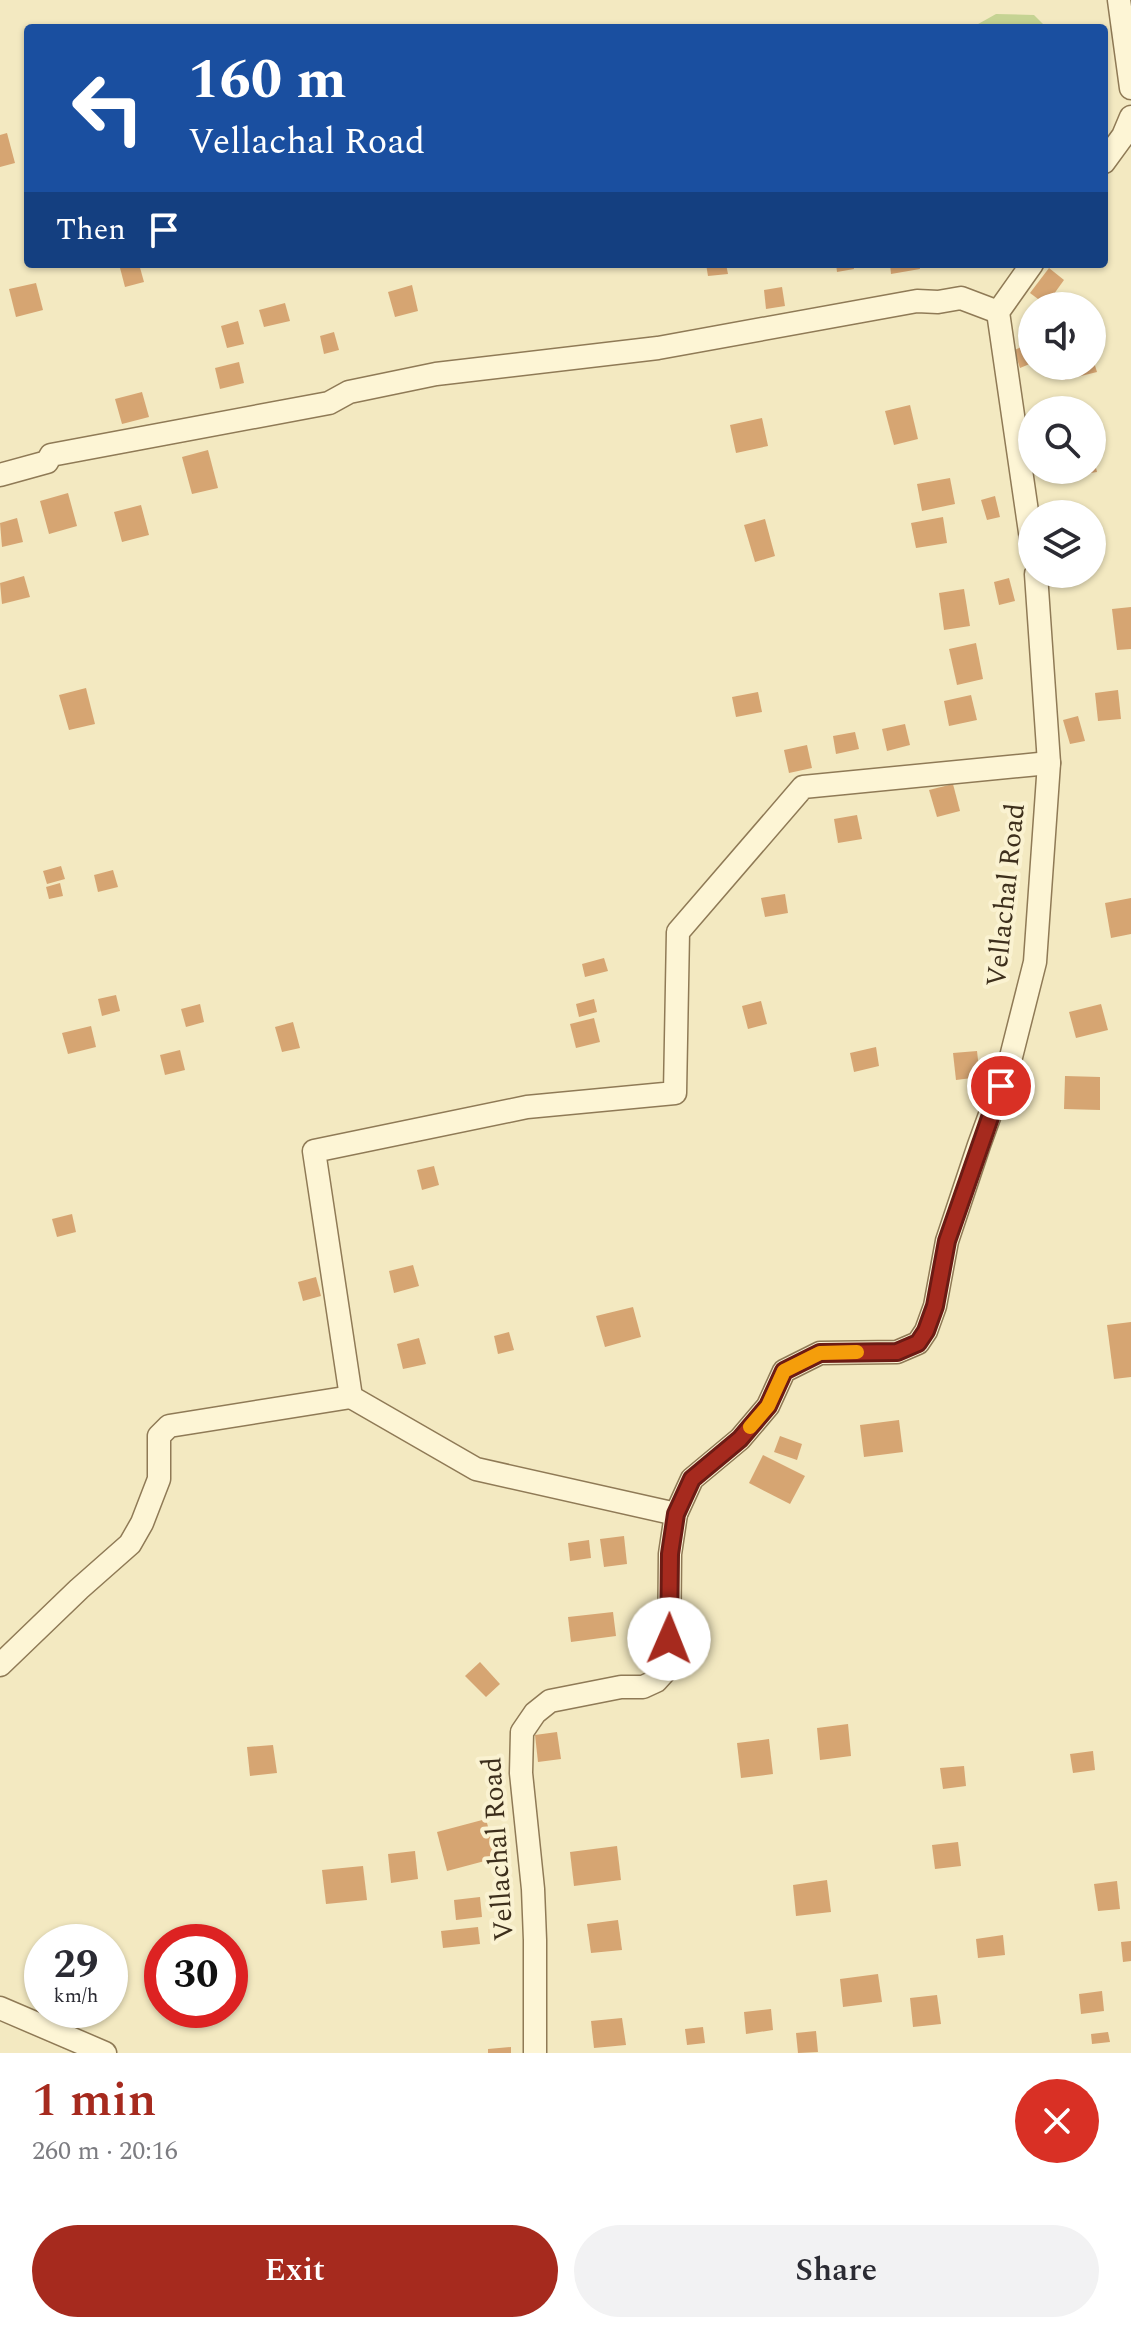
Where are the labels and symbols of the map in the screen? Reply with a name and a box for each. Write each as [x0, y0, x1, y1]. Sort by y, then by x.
street label: Vellachal Road [975, 801, 1037, 989]
pin [967, 1052, 1035, 1120]
position arrow [627, 1597, 711, 1681]
street label: Vellachal Road [470, 1755, 526, 1943]
speed limit sign: 30 [144, 1924, 248, 2028]

